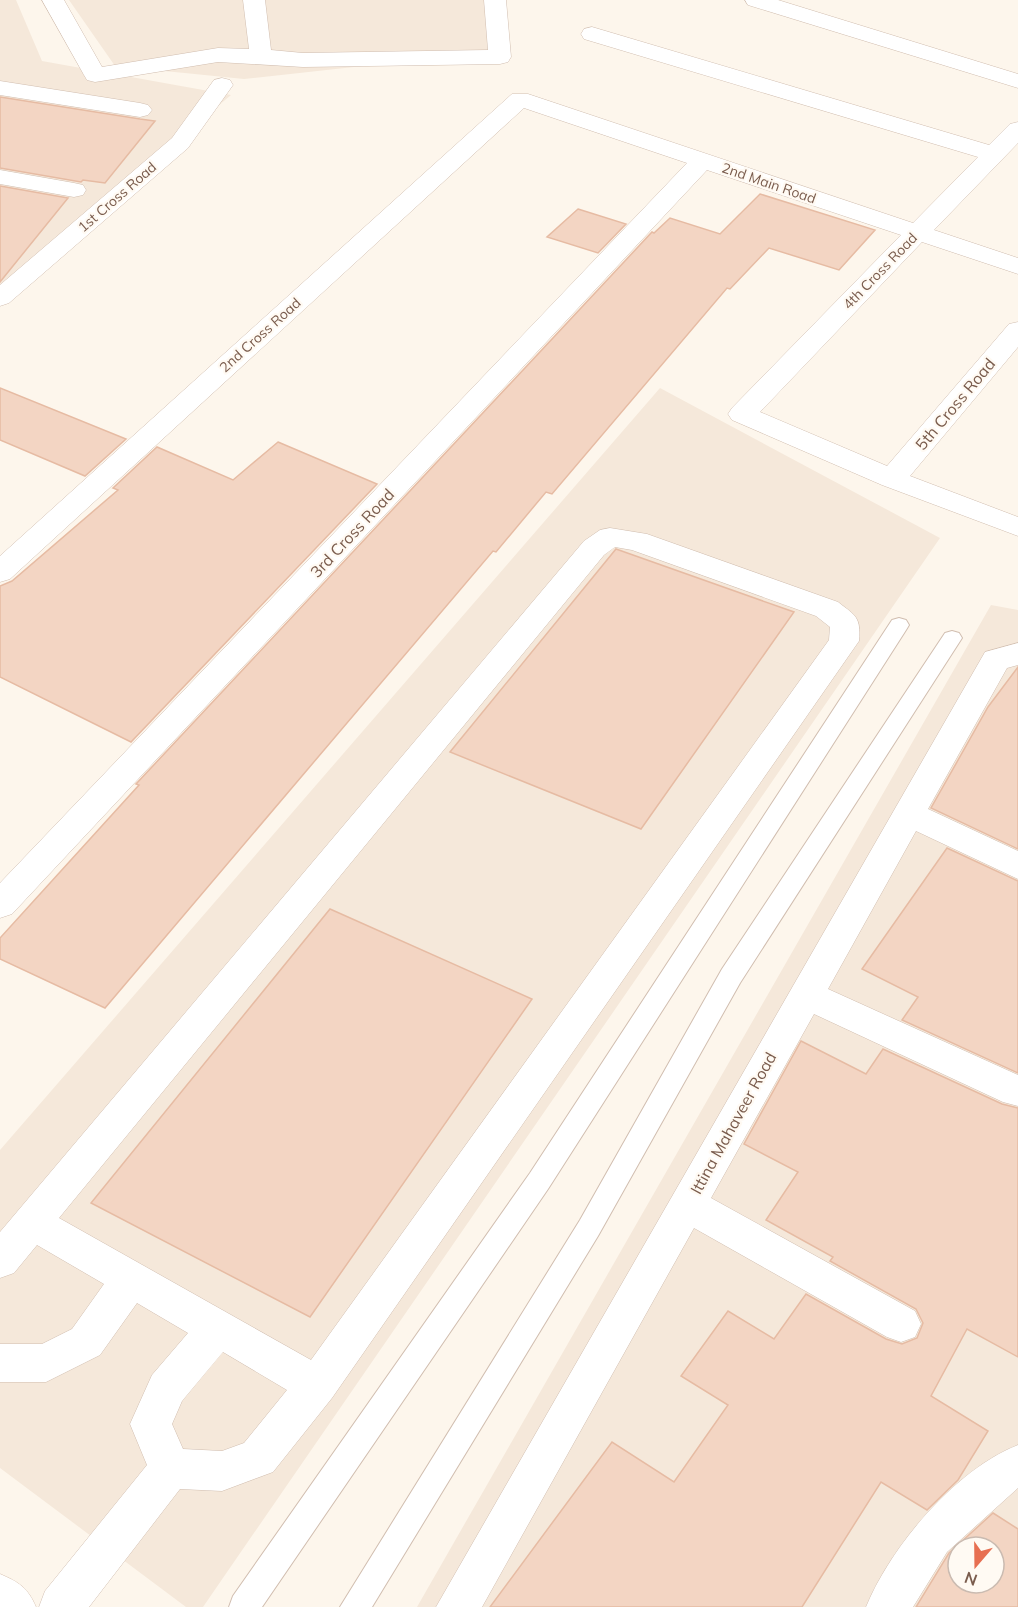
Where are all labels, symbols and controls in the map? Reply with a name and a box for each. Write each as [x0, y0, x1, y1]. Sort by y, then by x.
street label: 1st Cross Road [74, 158, 160, 236]
street label: 2nd Main Road [719, 158, 819, 208]
street label: 4th Cross Road [839, 229, 921, 313]
street label: 2nd Cross Road [216, 294, 304, 376]
street label: 5th Cross Road [911, 354, 999, 454]
street label: 3rd Cross Road [306, 484, 398, 582]
street label: Ittina Mahaveer Road [686, 1048, 780, 1198]
north arrow [946, 1535, 1006, 1595]
text: N [962, 1568, 980, 1591]

